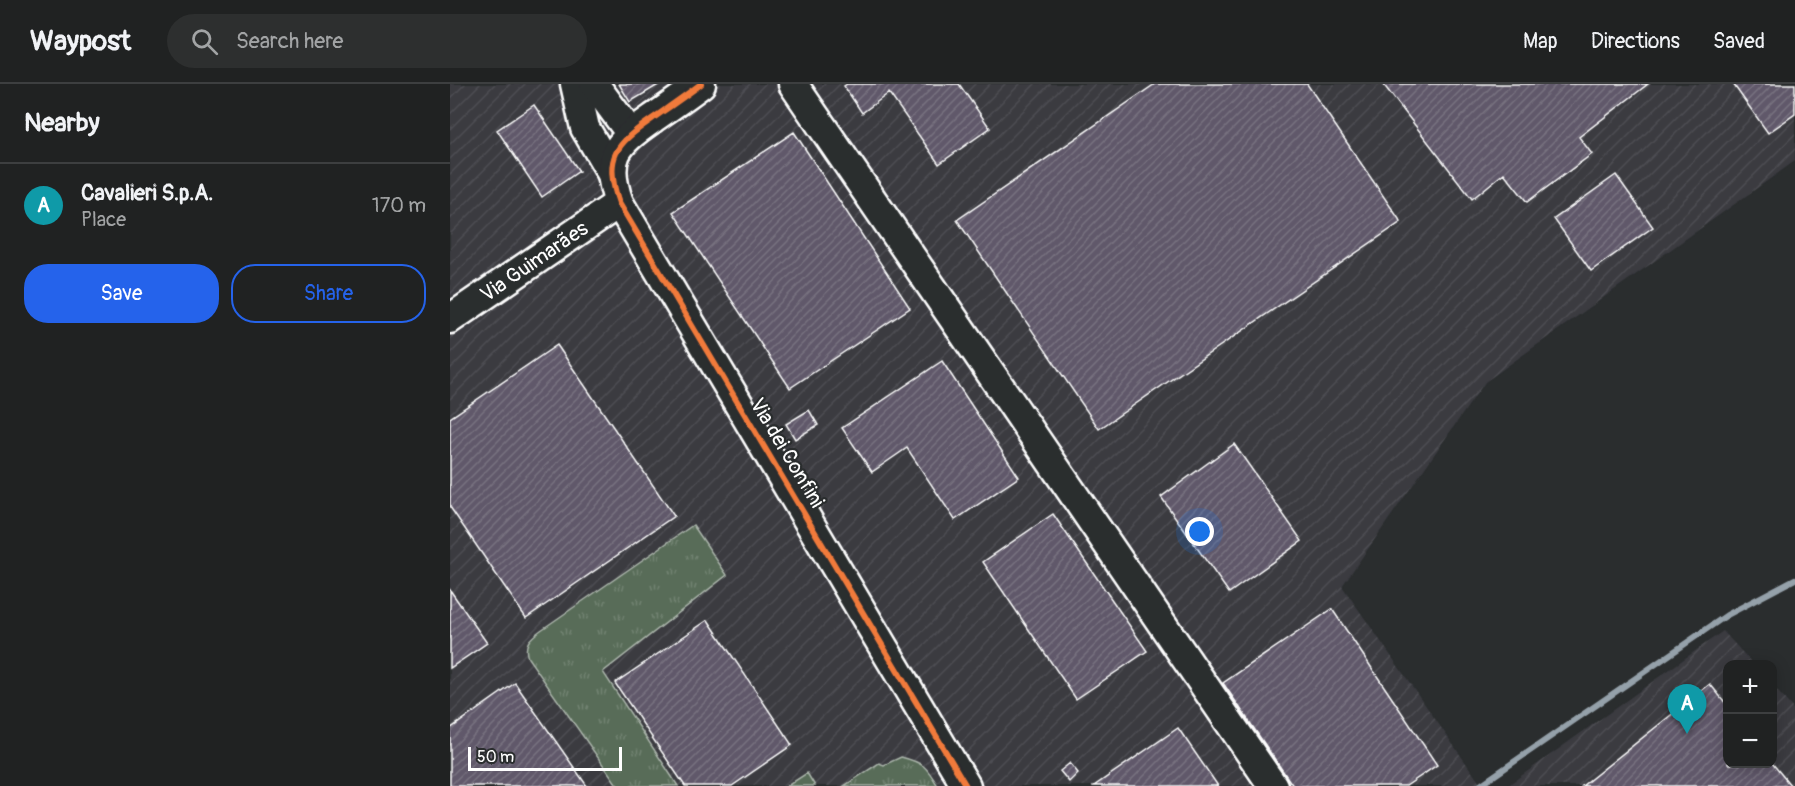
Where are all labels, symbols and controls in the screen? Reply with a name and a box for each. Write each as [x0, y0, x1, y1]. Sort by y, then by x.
search box [167, 14, 587, 68]
text: Waypost [30, 24, 131, 59]
icon: search [188, 25, 221, 58]
text: Search here [236, 27, 343, 55]
text: Map [1523, 28, 1558, 55]
text: Directions [1591, 28, 1680, 55]
text: Saved [1713, 28, 1765, 55]
text: Nearby [24, 107, 100, 139]
text: Cavalieri S.p.A. [81, 179, 213, 207]
text: A [37, 193, 50, 218]
text: 170 m [372, 193, 426, 218]
text: Place [81, 207, 126, 232]
street label: Via Guimarães [475, 214, 594, 308]
button: Save [24, 264, 219, 323]
button: Share [231, 264, 426, 323]
street label: Via dei Confini [744, 393, 831, 513]
your location [1185, 517, 1214, 546]
map controls [1723, 660, 1777, 768]
button: + [1723, 660, 1777, 714]
pin: A [1668, 684, 1706, 734]
button: − [1723, 714, 1777, 768]
scale bar [468, 744, 622, 772]
text: 50 m [477, 747, 514, 767]

